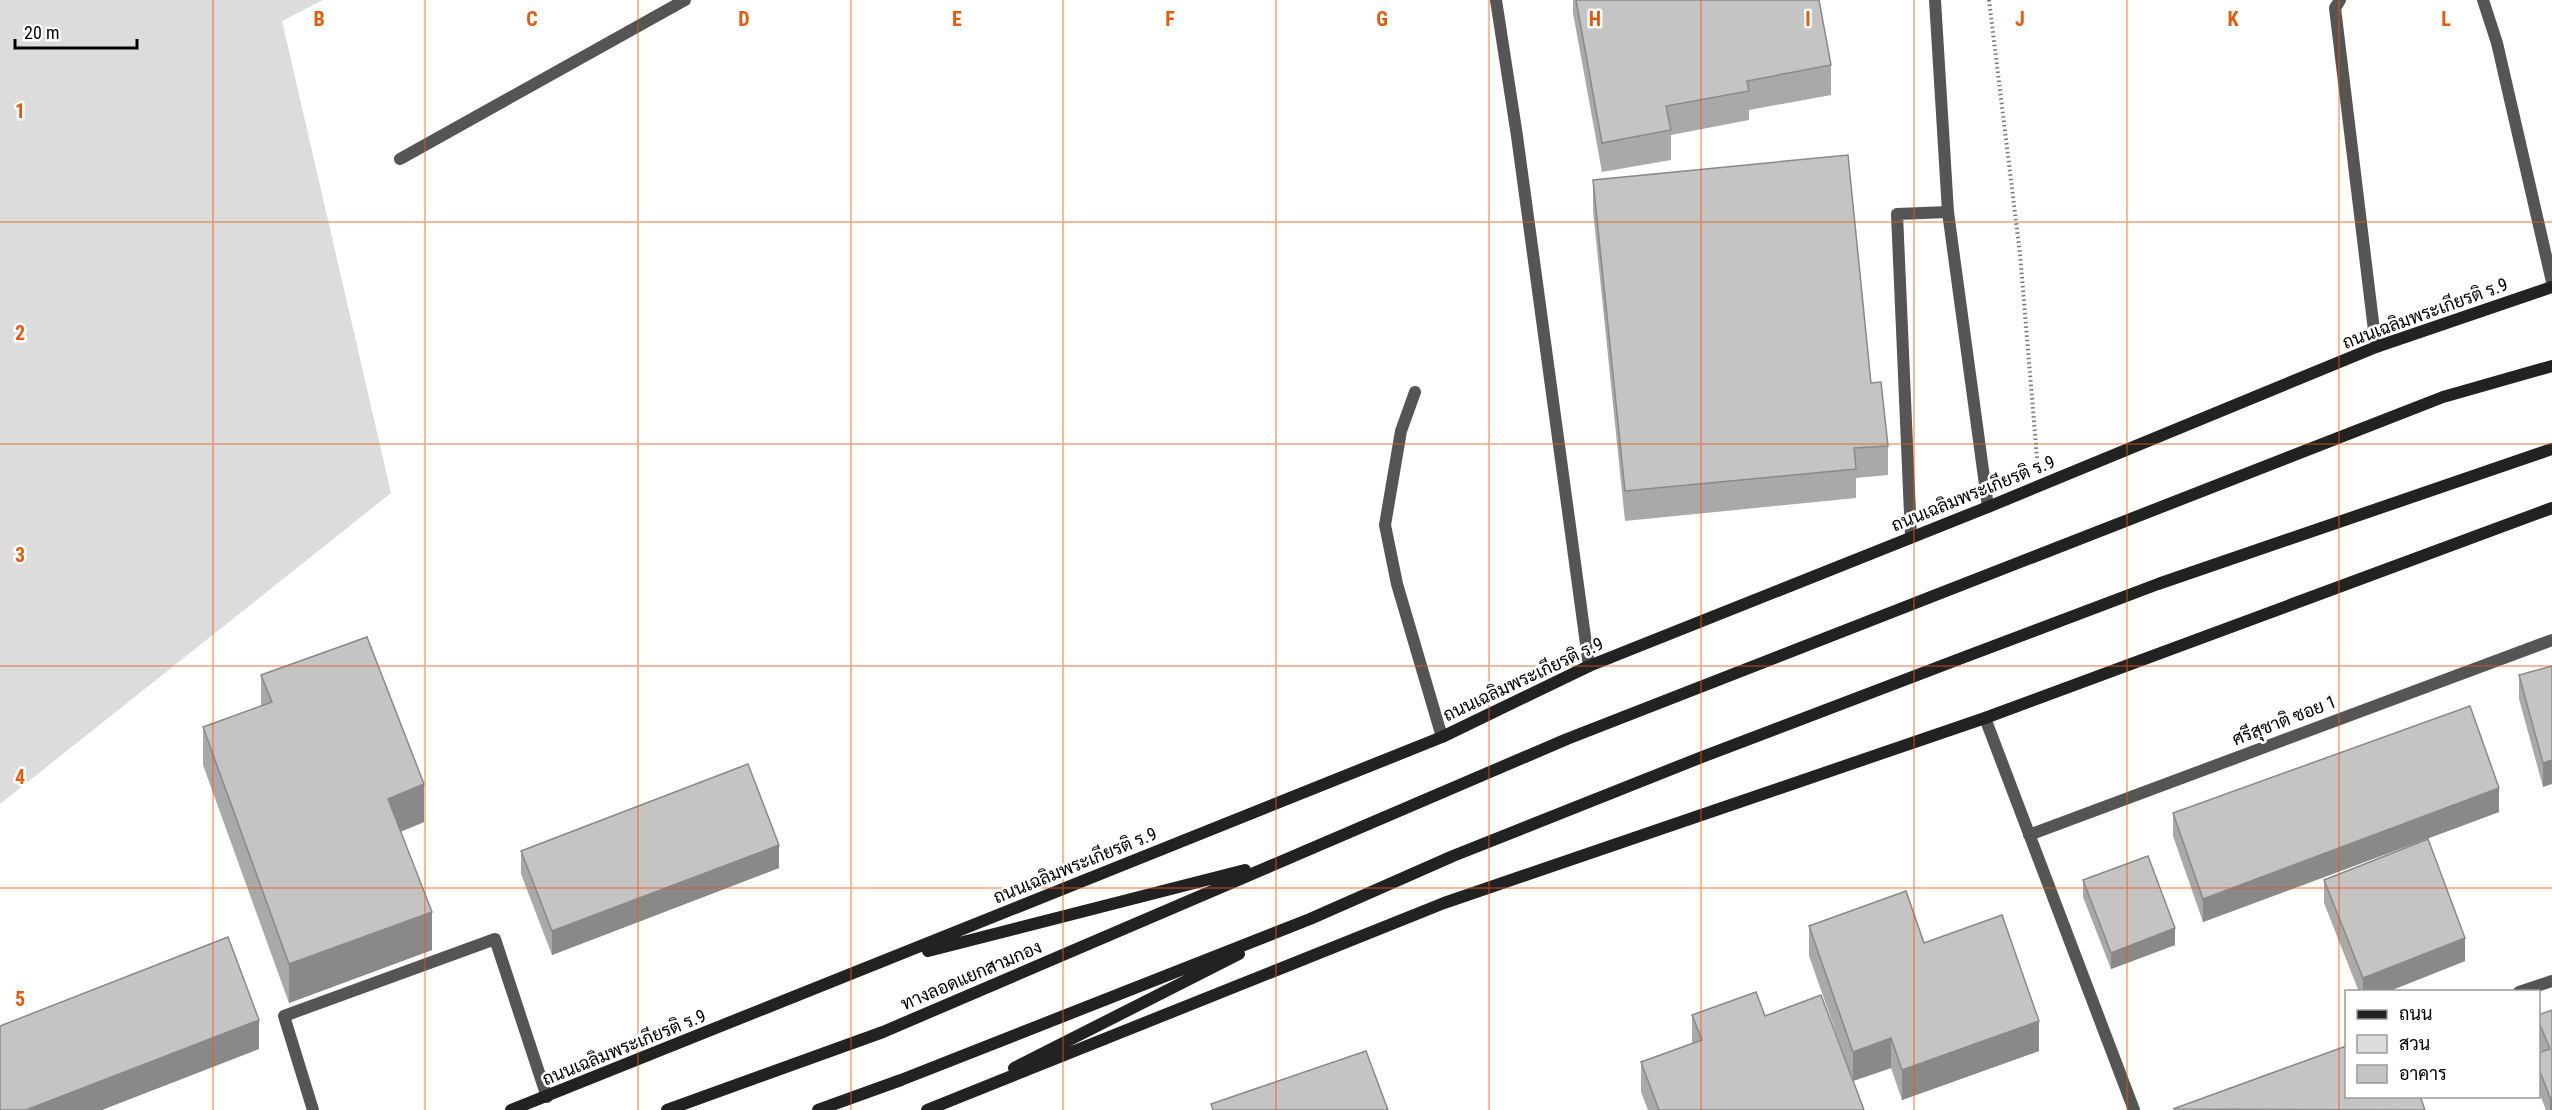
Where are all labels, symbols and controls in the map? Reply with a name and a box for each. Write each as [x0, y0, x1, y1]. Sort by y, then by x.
text: B [313, 7, 325, 31]
text: C [526, 7, 538, 31]
text: D [738, 7, 750, 31]
text: E [952, 7, 962, 31]
text: F [1165, 7, 1175, 31]
text: G [1376, 7, 1388, 31]
text: H [1589, 7, 1601, 31]
text: I [1805, 7, 1811, 31]
text: J [2015, 7, 2025, 31]
text: K [2227, 7, 2239, 31]
text: L [2441, 7, 2451, 31]
scale bar [15, 12, 136, 50]
text: 20 m [24, 22, 59, 43]
text: 1 [15, 99, 25, 123]
street label: ถนนเฉลิมพระเกียรติ ร.9 [2339, 271, 2511, 353]
text: 2 [15, 321, 25, 345]
street label: ถนนเฉลิมพระเกียรติ ร.9 [1887, 449, 2058, 535]
text: 3 [15, 543, 25, 567]
street label: ถนนเฉลิมพระเกียรติ ร.9 [1439, 631, 1606, 725]
street label: ศรีสุชาติ ซอย 1 [2228, 689, 2340, 751]
text: 4 [15, 765, 25, 789]
street label: ถนนเฉลิมพระเกียรติ ร.9 [989, 821, 1160, 907]
street label: ทางลอดแยกสามกอง [897, 936, 1045, 1014]
text: 5 [15, 987, 25, 1011]
legend [2345, 990, 2540, 1098]
street label: ถนนเฉลิมพระเกียรติ ร.9 [538, 1003, 709, 1089]
text: ถนน [2399, 1003, 2432, 1024]
text: สวน [2399, 1033, 2430, 1054]
text: อาคาร [2399, 1063, 2447, 1084]

